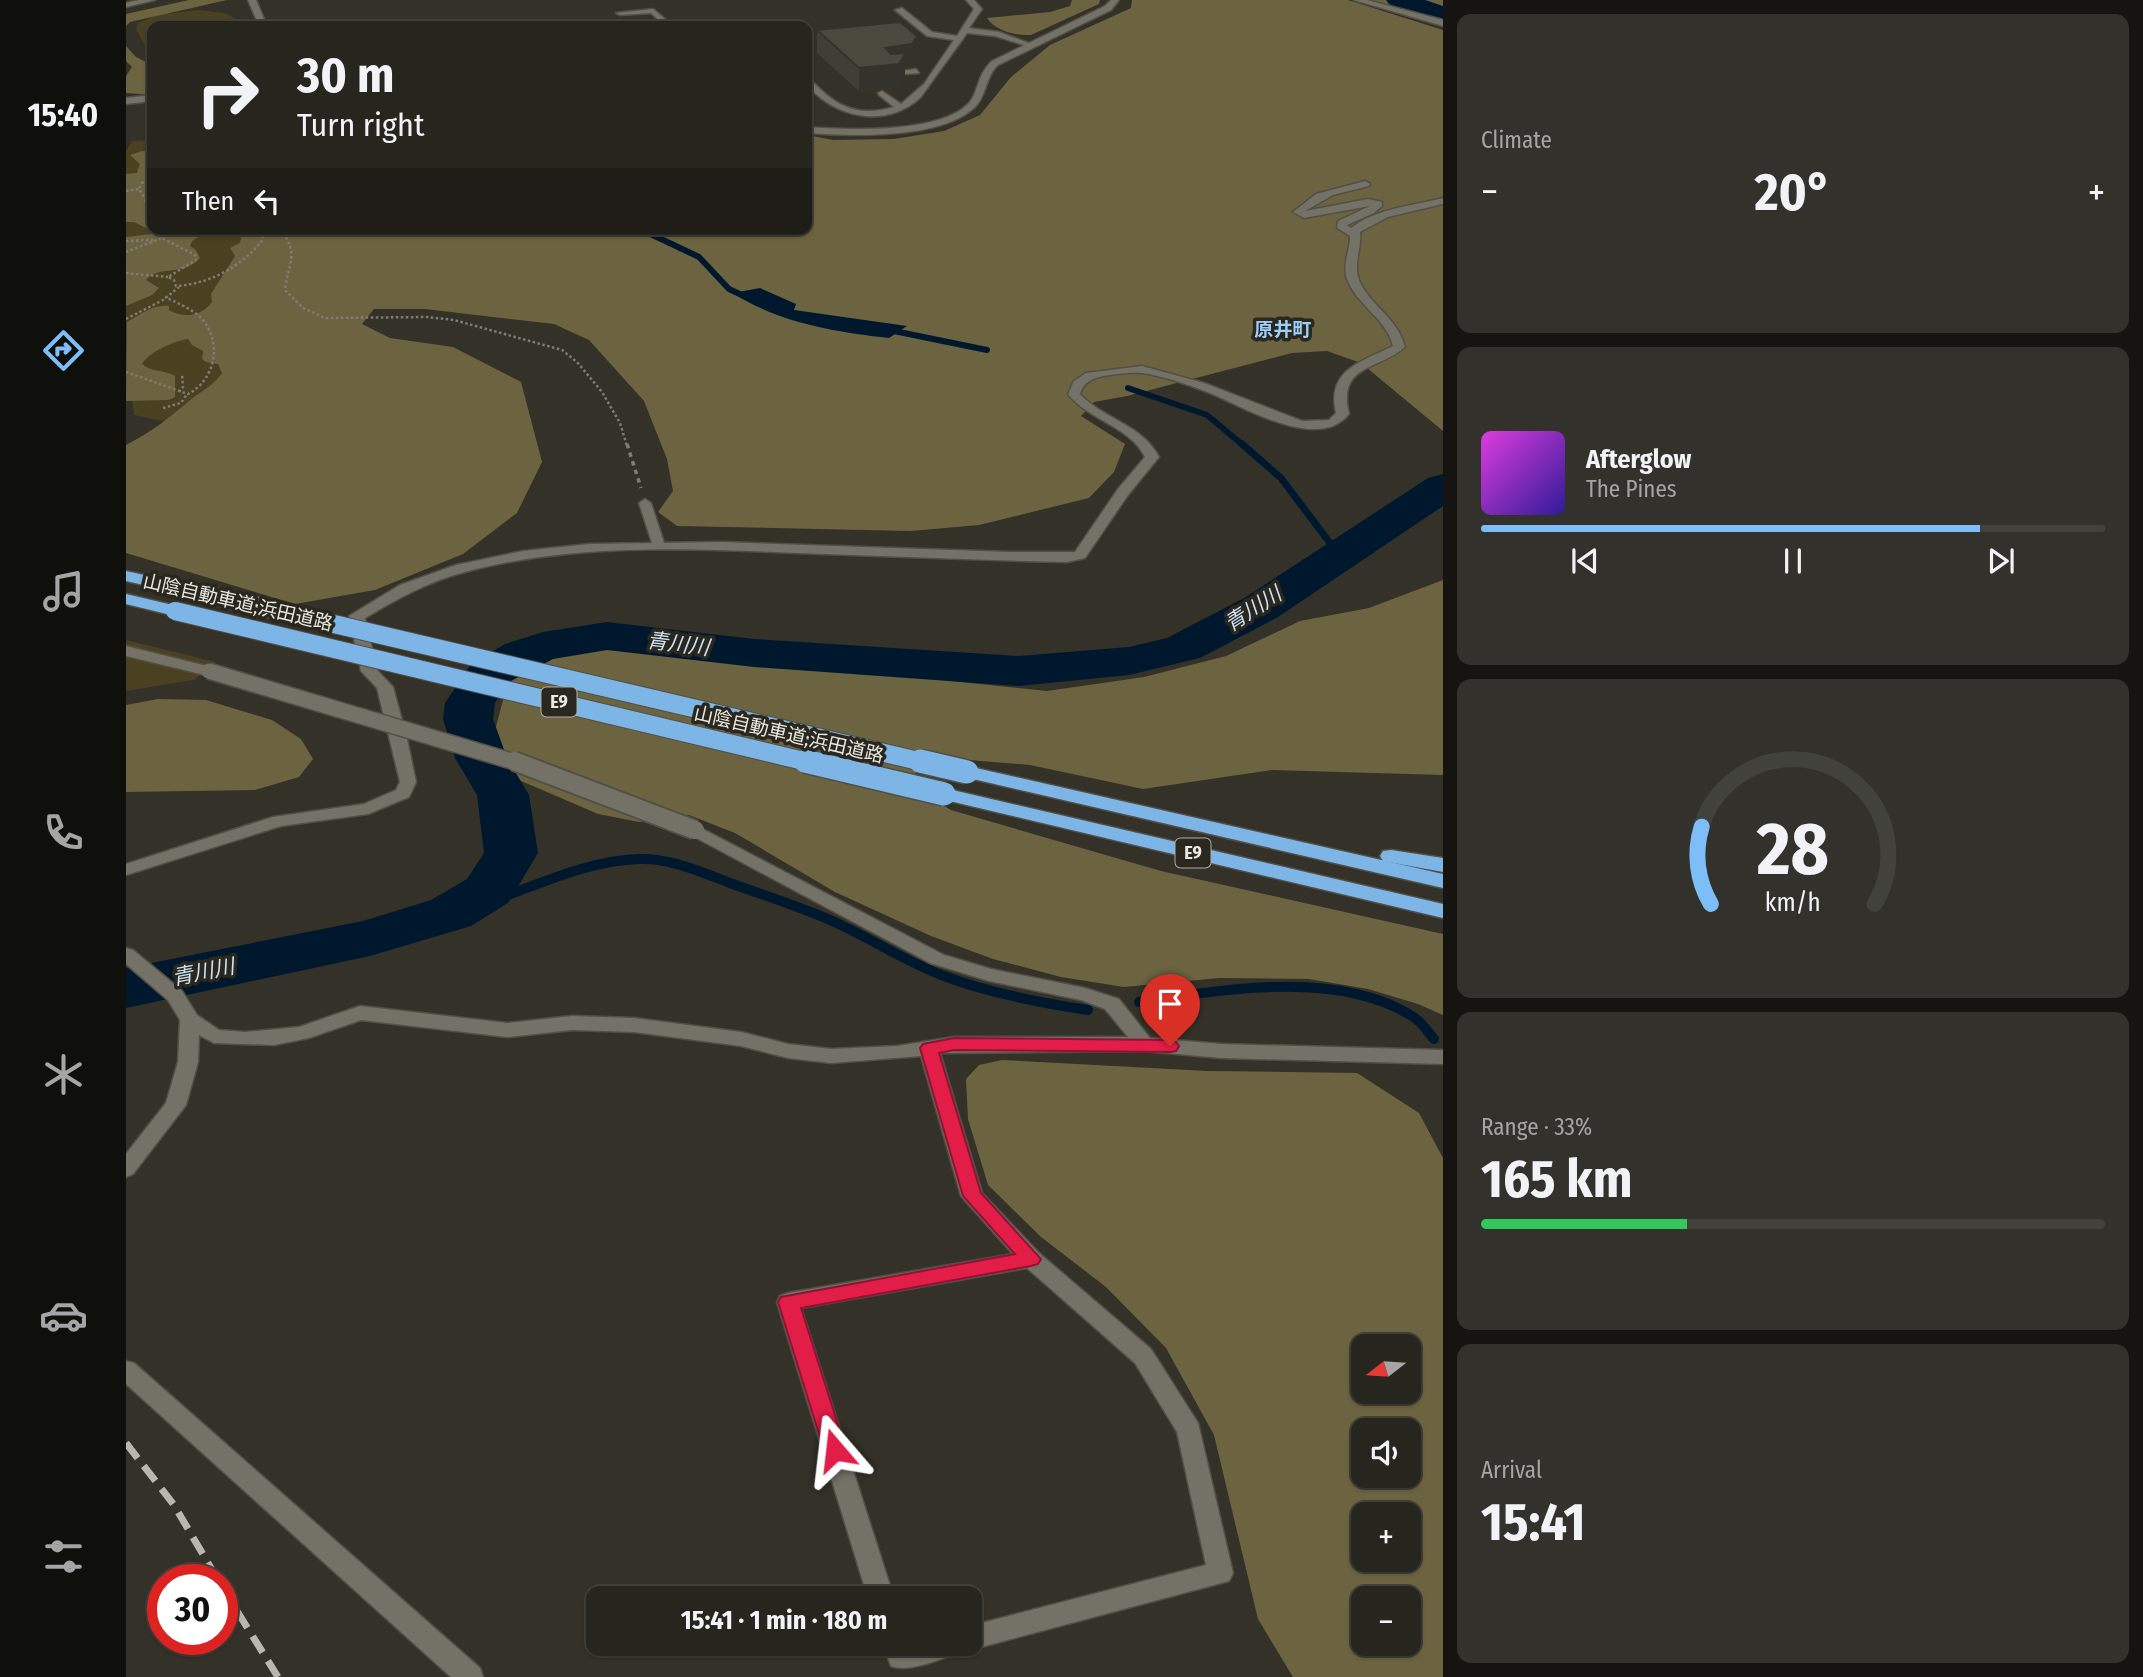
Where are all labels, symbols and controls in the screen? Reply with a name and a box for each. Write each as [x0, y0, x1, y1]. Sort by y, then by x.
text: 30 m [297, 46, 395, 105]
icon: right [182, 49, 273, 140]
text: 15:40 [28, 96, 98, 134]
text: Turn right [297, 106, 424, 144]
text: Climate [1481, 126, 1552, 154]
text: 20° [1755, 161, 1831, 224]
text: − [1481, 169, 1498, 215]
text: + [2088, 169, 2105, 215]
icon: left [248, 182, 286, 220]
text: Then [182, 186, 234, 217]
district label: 原井町 [1254, 318, 1312, 341]
icon: directions [39, 326, 88, 375]
text: Afterglow [1586, 444, 1691, 475]
text: The Pines [1586, 475, 1677, 503]
icon: previous [1566, 542, 1604, 580]
icon: pause [1774, 542, 1812, 580]
icon: next [1982, 542, 2020, 580]
icon: music [39, 567, 88, 616]
street label: 山陰自動車道;浜田道路 [141, 569, 335, 636]
water label: 青川川 [1220, 580, 1288, 637]
water label: 青川川 [645, 627, 713, 661]
road number: E9 [542, 688, 576, 716]
street label: 山陰自動車道;浜田道路 [692, 701, 886, 768]
text: 28 [1756, 807, 1829, 894]
icon: phone [39, 808, 88, 857]
road number: E9 [1176, 838, 1210, 868]
text: km/h [1765, 888, 1821, 918]
water label: 青川川 [170, 953, 238, 991]
pin [1140, 974, 1200, 1046]
icon: arrive [1151, 985, 1189, 1023]
icon: climate [39, 1050, 88, 1099]
text: Range · 33% [1481, 1113, 1592, 1141]
text: 165 km [1481, 1148, 1632, 1211]
icon: car [39, 1291, 88, 1340]
north arrow [1351, 1334, 1421, 1404]
map controls [1351, 1334, 1421, 1656]
position arrow [798, 1413, 872, 1487]
button: sound [1351, 1418, 1421, 1488]
text: Arrival [1481, 1456, 1542, 1484]
text: 15:41 [1481, 1491, 1585, 1554]
button: + [1351, 1502, 1421, 1572]
icon: filters [39, 1532, 88, 1581]
speed limit sign: 30 [147, 1564, 238, 1655]
button: − [1351, 1586, 1421, 1656]
text: 15:41 · 1 min · 180 m [681, 1605, 887, 1636]

